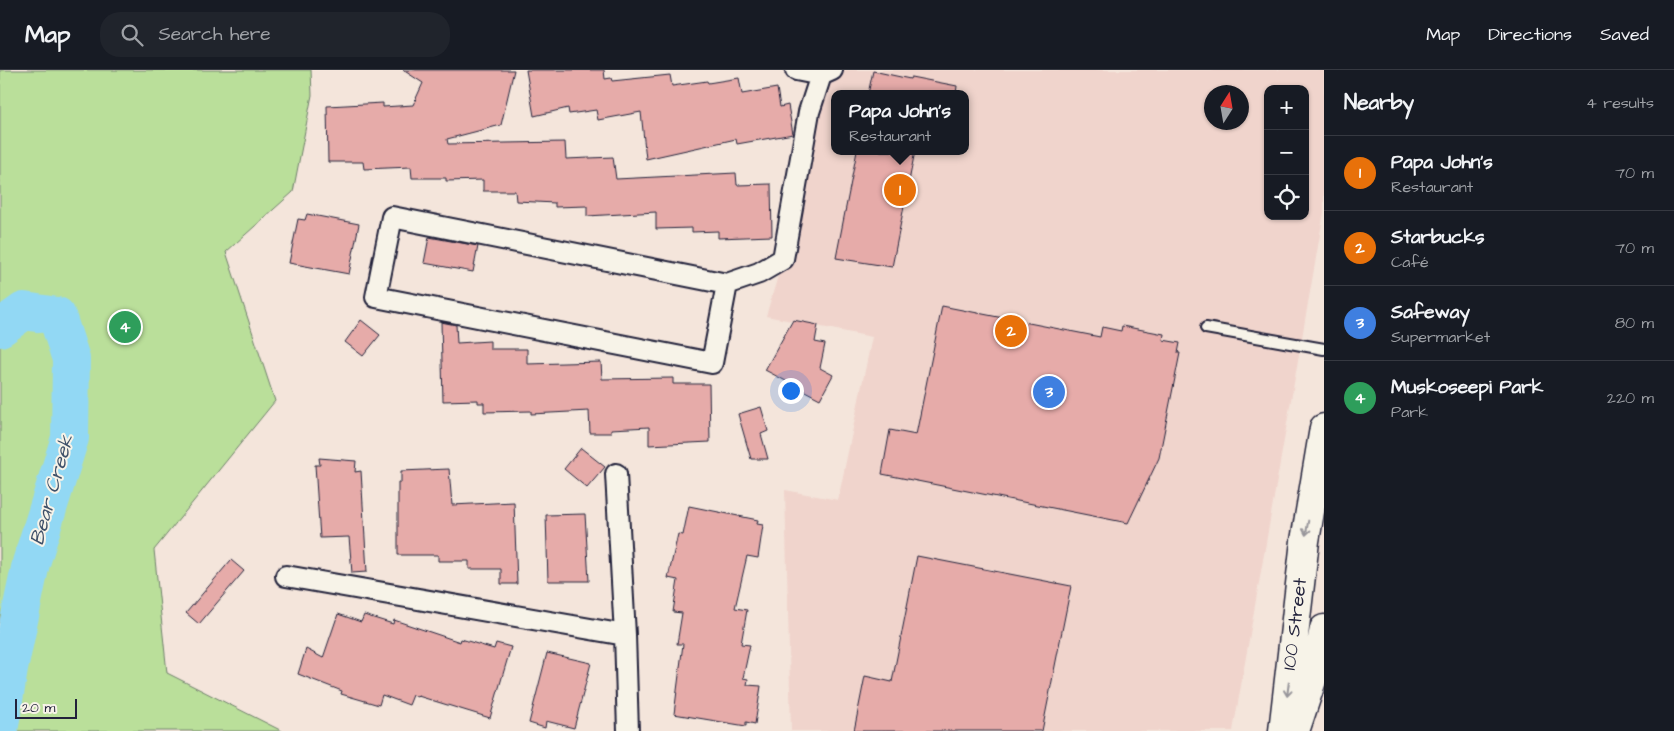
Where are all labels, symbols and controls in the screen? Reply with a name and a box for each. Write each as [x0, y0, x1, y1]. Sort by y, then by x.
search box [100, 12, 450, 57]
text: Map [25, 18, 70, 52]
icon: search [118, 21, 146, 49]
text: Search here [158, 21, 271, 48]
text: Map [1426, 22, 1460, 47]
text: Directions [1488, 22, 1572, 47]
text: Saved [1600, 22, 1649, 47]
north arrow [1204, 85, 1249, 130]
map controls [1264, 85, 1309, 220]
button: + [1264, 85, 1309, 130]
text: Nearby [1344, 88, 1414, 117]
popup [831, 90, 969, 155]
text: 4 results [1586, 92, 1654, 114]
text: Papa John's [849, 98, 951, 125]
text: Restaurant [849, 125, 931, 147]
button: − [1264, 130, 1309, 175]
text: Papa John's [1391, 149, 1493, 176]
text: 1 [1359, 162, 1361, 184]
text: 70 m [1615, 162, 1654, 184]
pin: 1 [884, 171, 916, 209]
button: locate [1264, 175, 1309, 220]
text: Restaurant [1391, 176, 1473, 198]
text: Starbucks [1391, 224, 1485, 251]
text: 2 [1355, 237, 1365, 259]
text: 70 m [1615, 237, 1654, 259]
text: Café [1391, 251, 1429, 273]
text: Safeway [1391, 299, 1470, 326]
pin: 4 [109, 308, 141, 346]
pin: 2 [995, 312, 1027, 350]
text: 3 [1356, 312, 1364, 334]
text: 80 m [1615, 312, 1654, 334]
text: Supermarket [1391, 326, 1490, 348]
pin: 3 [1033, 373, 1065, 411]
text: Muskoseepi Park [1391, 374, 1543, 401]
your location [778, 378, 804, 404]
text: 4 [1355, 387, 1365, 409]
text: 220 m [1607, 387, 1654, 409]
text: Park [1391, 401, 1428, 423]
water label: Bear Creek [23, 431, 81, 548]
one-way arrow [1302, 519, 1312, 535]
street label: 100 Street [1276, 576, 1314, 672]
one-way arrow [1283, 681, 1293, 697]
scale bar [15, 696, 78, 719]
text: 20 m [22, 698, 55, 718]

